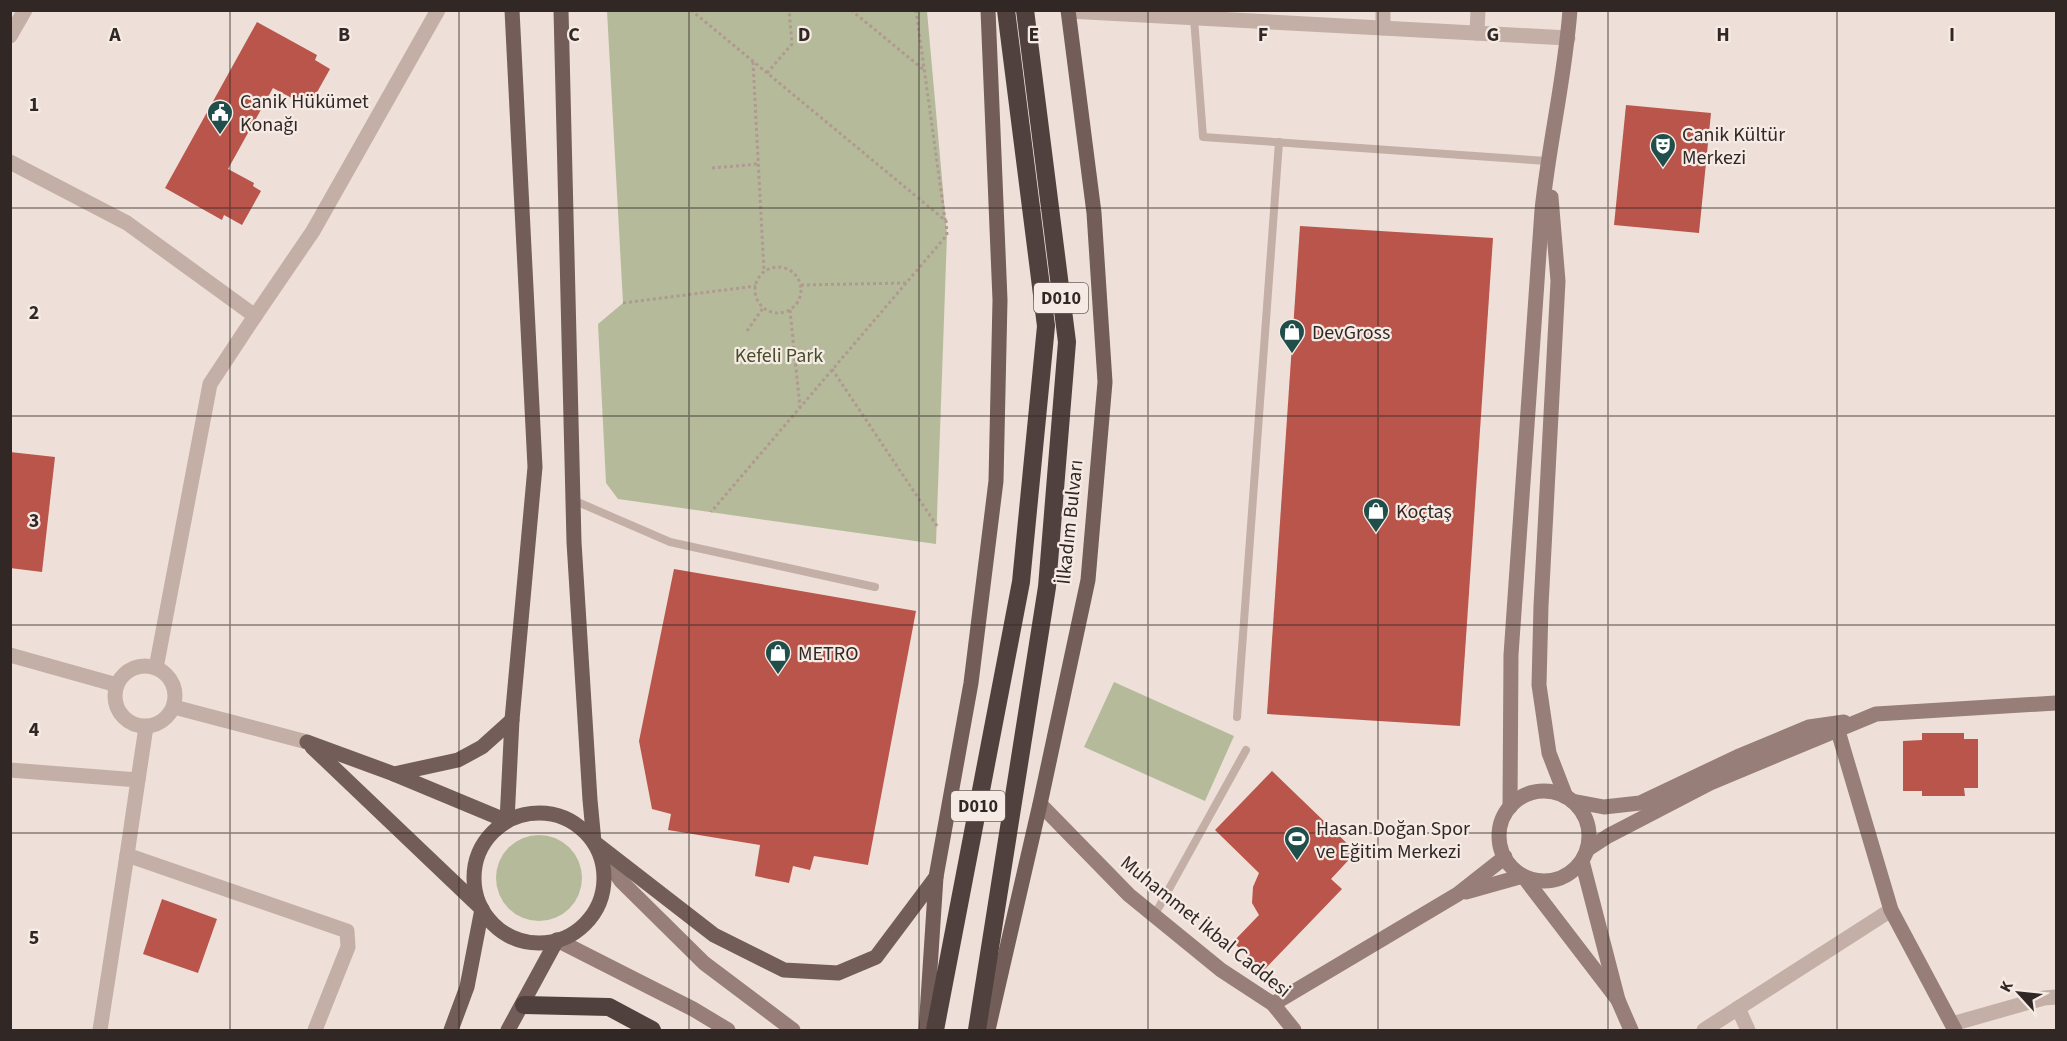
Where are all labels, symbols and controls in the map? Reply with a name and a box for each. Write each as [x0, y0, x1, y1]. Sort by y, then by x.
text: A [108, 21, 121, 49]
text: B [338, 21, 350, 49]
text: C [568, 21, 580, 49]
text: D [798, 21, 810, 49]
text: E [1029, 21, 1039, 49]
text: F [1258, 21, 1268, 49]
text: G [1487, 21, 1499, 49]
text: H [1716, 21, 1730, 49]
text: I [1949, 21, 1955, 49]
place label: Canik Hükümet Konağı [240, 88, 369, 139]
text: 1 [29, 91, 39, 119]
public building icon: Canik Hükümet Konağı [205, 98, 235, 136]
place label: Canik Kültür Merkezi [1682, 121, 1785, 172]
theatre icon: Canik Kültür Merkezi [1648, 131, 1678, 169]
road number: D010 [1034, 283, 1088, 313]
text: 2 [29, 299, 39, 327]
shop icon: DevGross [1277, 317, 1307, 355]
place label: DevGross [1312, 319, 1390, 347]
park label: Kefeli Park [735, 342, 823, 370]
street label: İlkadım Bulvarı [1050, 458, 1090, 586]
shop icon: Koçtaş [1361, 496, 1391, 534]
place label: Koçtaş [1396, 498, 1452, 526]
text: 3 [29, 507, 39, 535]
shop icon: METRO [763, 638, 793, 676]
place label: METRO [798, 640, 858, 668]
text: 4 [29, 716, 40, 744]
road number: D010 [951, 791, 1005, 821]
place label: Hasan Doğan Spor ve Eğitim Merkezi [1316, 815, 1470, 866]
sports icon: Hasan Doğan Spor ve Eğitim Merkezi [1282, 824, 1312, 862]
street label: Muhammet İkbal Caddesi [1114, 849, 1297, 1004]
text: 5 [29, 924, 39, 952]
north arrow [1989, 963, 2049, 1023]
text: K [1994, 977, 2019, 996]

